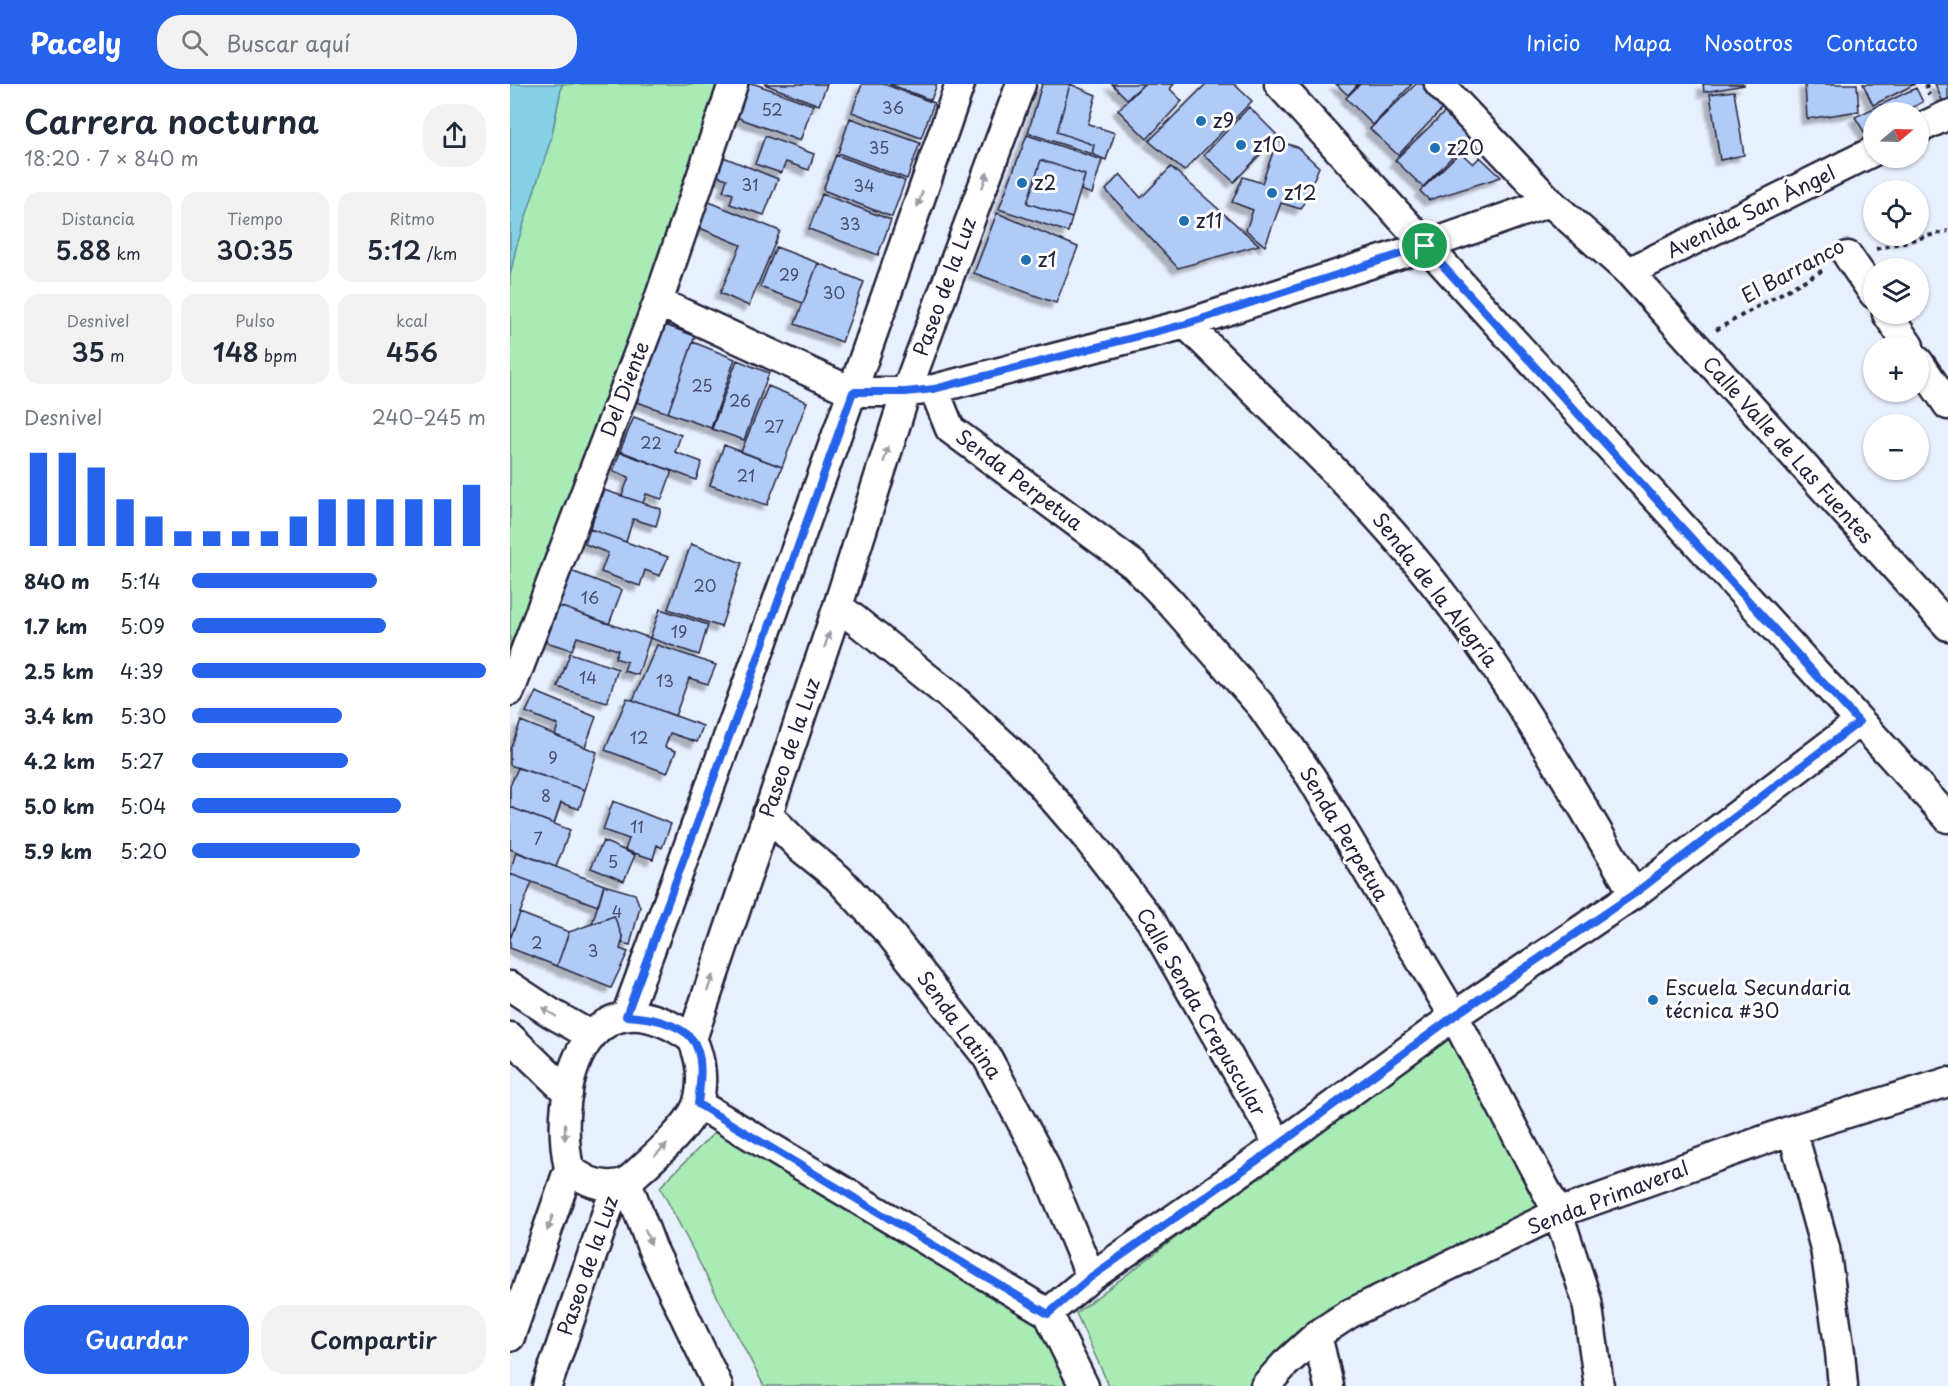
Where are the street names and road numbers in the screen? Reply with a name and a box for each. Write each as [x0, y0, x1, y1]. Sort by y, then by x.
street label: Avenida San Ángel [1661, 157, 1840, 265]
street label: Paseo de la Luz [905, 213, 983, 360]
street label: El Barranco [1736, 230, 1849, 310]
street label: Del Diente [592, 337, 656, 441]
street label: Calle Valle de Las Fuentes [1696, 349, 1881, 550]
street label: Senda Perpetua [950, 421, 1090, 537]
street label: Senda de la Alegría [1366, 506, 1506, 674]
street label: Paseo de la Luz [751, 674, 827, 822]
street label: Senda Perpetua [1293, 760, 1397, 907]
street label: Calle Senda Crepuscular [1130, 902, 1274, 1121]
street label: Senda Latina [910, 964, 1010, 1085]
street label: Senda Primaveral [1522, 1152, 1693, 1242]
street label: Paseo de la Luz [549, 1192, 625, 1340]

